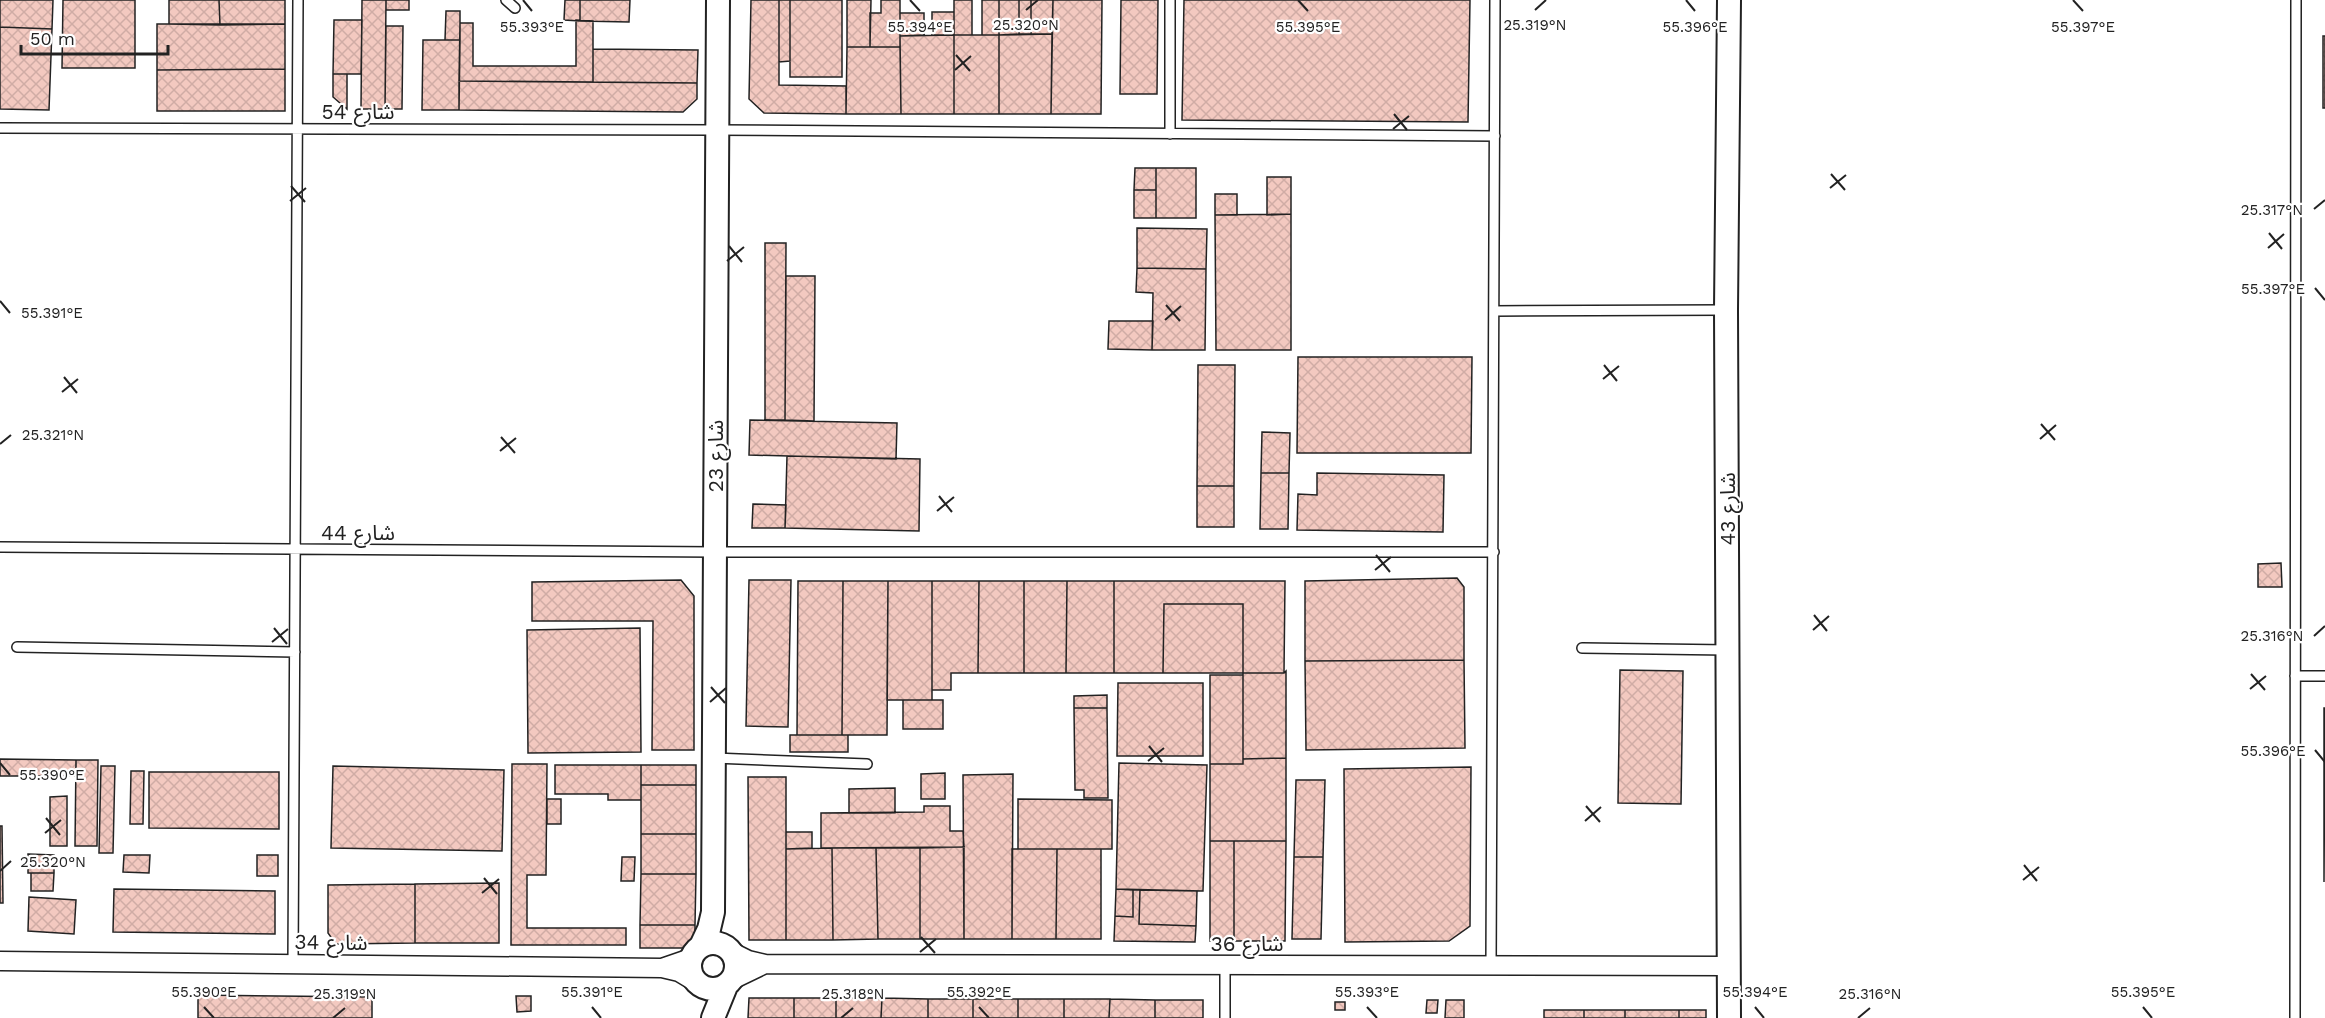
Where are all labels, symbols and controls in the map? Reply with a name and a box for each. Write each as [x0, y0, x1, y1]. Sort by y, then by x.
text: 25.320°N [993, 16, 1059, 34]
text: 25.319°N [1503, 16, 1567, 34]
scale bar [21, 18, 168, 56]
text: 55.393°E [500, 18, 564, 36]
text: 55.394°E [887, 18, 953, 36]
text: 55.395°E [1276, 18, 1340, 36]
text: 55.396°E [1662, 18, 1728, 36]
text: 55.397°E [2051, 18, 2115, 36]
text: 50 m [30, 28, 75, 49]
street label: شارع 54 [321, 99, 395, 127]
text: 25.317°N [2241, 201, 2303, 219]
text: 55.397°E [2241, 280, 2305, 298]
text: 55.391°E [21, 304, 83, 322]
street label: شارع 23 [703, 420, 731, 492]
text: 25.321°N [22, 426, 84, 444]
street label: شارع 43 [1715, 472, 1743, 546]
street label: شارع 44 [321, 520, 395, 548]
text: 25.316°N [2240, 627, 2304, 645]
text: 55.396°E [2240, 742, 2306, 760]
text: 55.390°E [19, 766, 85, 784]
text: 25.320°N [20, 853, 86, 871]
street label: شارع 34 [294, 929, 368, 958]
street label: شارع 36 [1210, 931, 1284, 959]
text: 55.390°E [171, 983, 237, 1001]
text: 55.391°E [561, 983, 623, 1001]
text: 55.392°E [947, 983, 1011, 1001]
text: 55.393°E [1335, 983, 1399, 1001]
text: 55.394°E [1722, 983, 1788, 1001]
text: 55.395°E [2111, 983, 2175, 1001]
text: 25.319°N [313, 985, 377, 1003]
text: 25.318°N [821, 985, 885, 1003]
text: 25.316°N [1838, 985, 1902, 1003]

